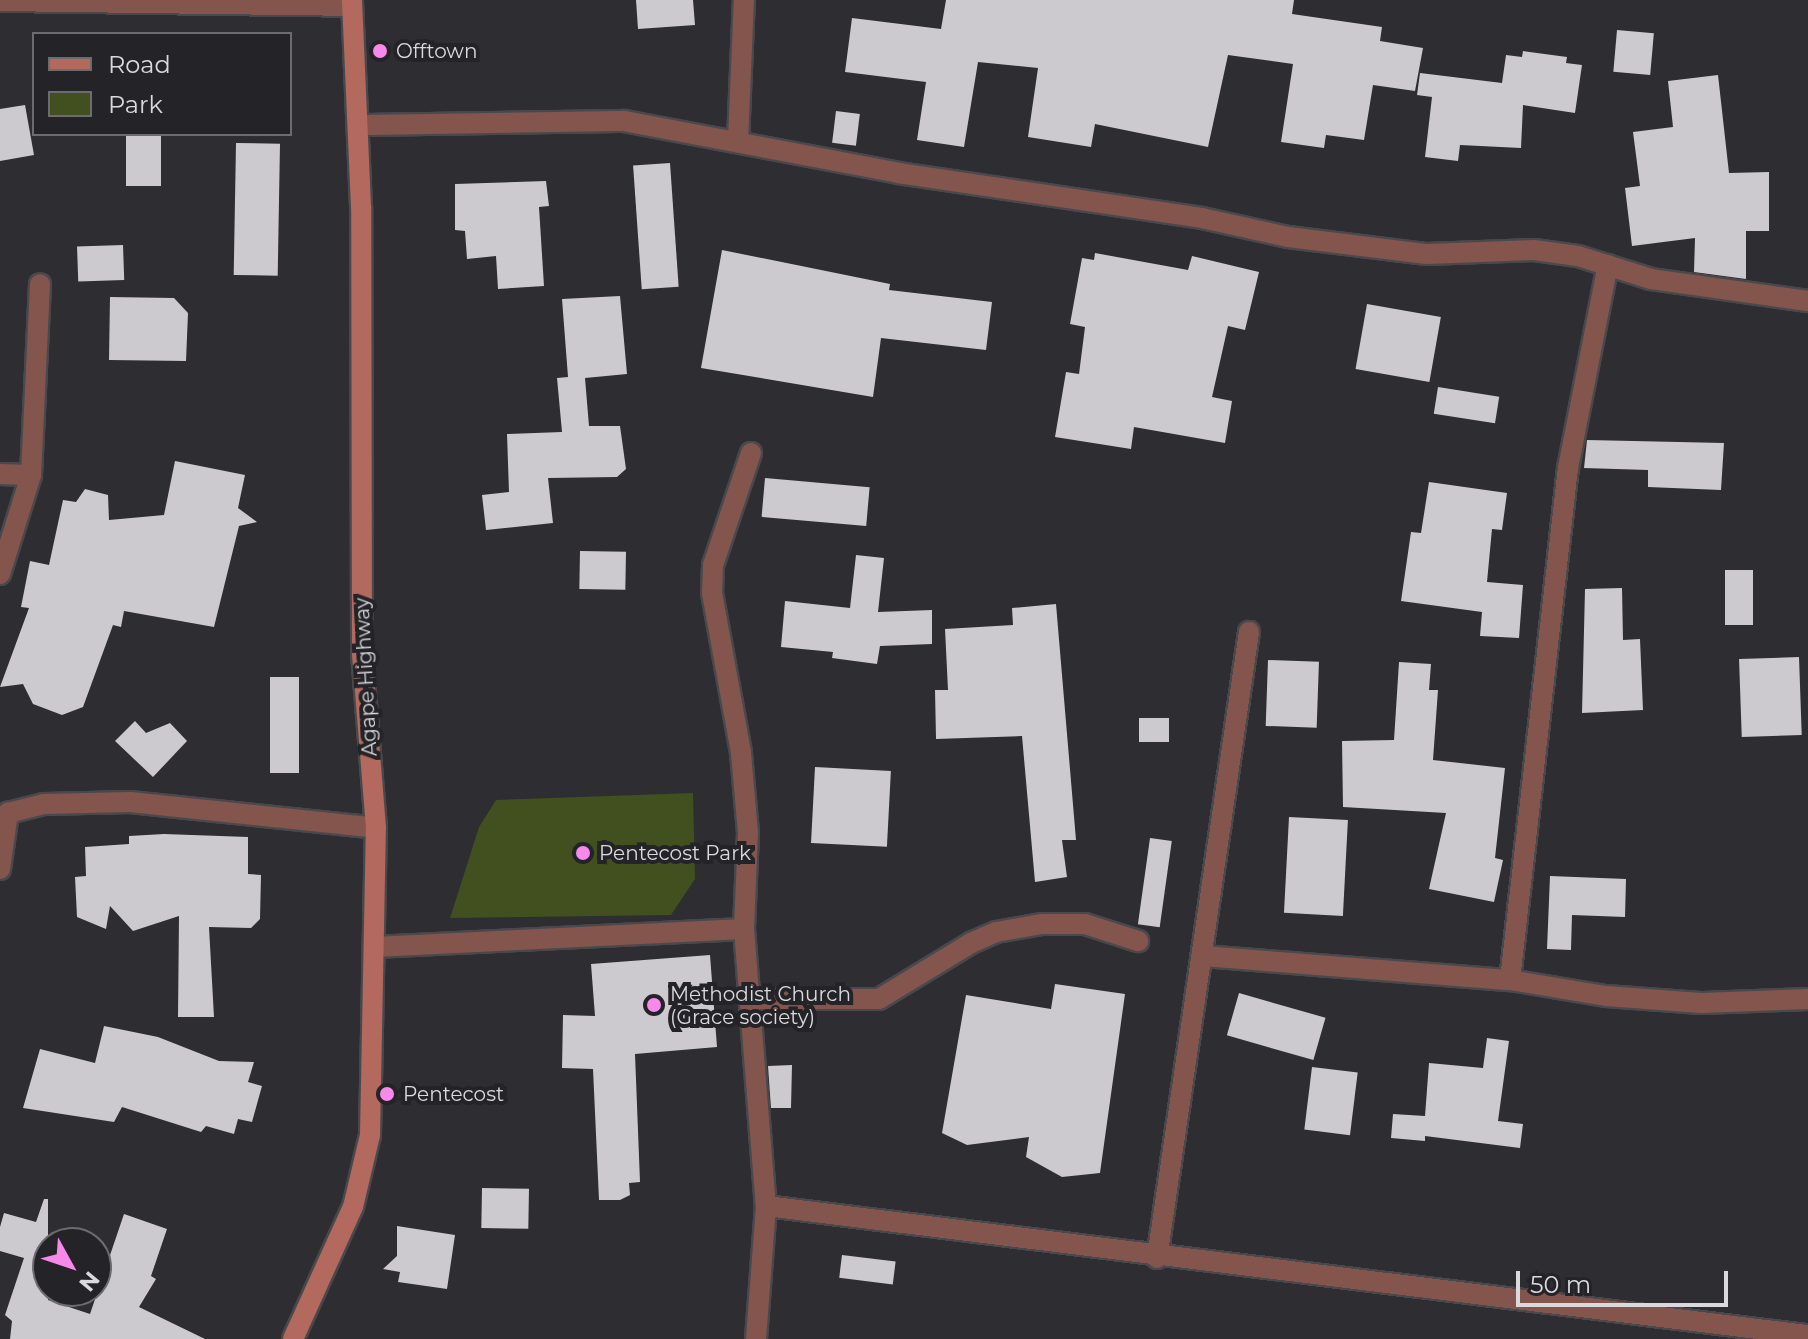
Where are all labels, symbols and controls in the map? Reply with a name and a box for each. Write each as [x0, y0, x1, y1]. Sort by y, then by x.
legend [32, 32, 292, 136]
place label: Offtown [396, 39, 477, 63]
marker: Offtown [371, 42, 389, 60]
text: Road [108, 50, 171, 79]
text: Park [108, 90, 163, 119]
street label: Agape Highway [350, 597, 382, 757]
place label: Pentecost Park [599, 841, 751, 865]
marker: Pentecost Park [574, 844, 592, 862]
place label: Methodist Church (Grace society) [670, 982, 851, 1029]
marker: Methodist Church (Grace society) [645, 996, 663, 1014]
place label: Pentecost [403, 1082, 504, 1106]
marker: Pentecost [378, 1085, 396, 1103]
north arrow [32, 1227, 112, 1307]
scale bar [1520, 1255, 1732, 1305]
text: N [73, 1266, 105, 1297]
text: 50 m [1530, 1270, 1591, 1299]

